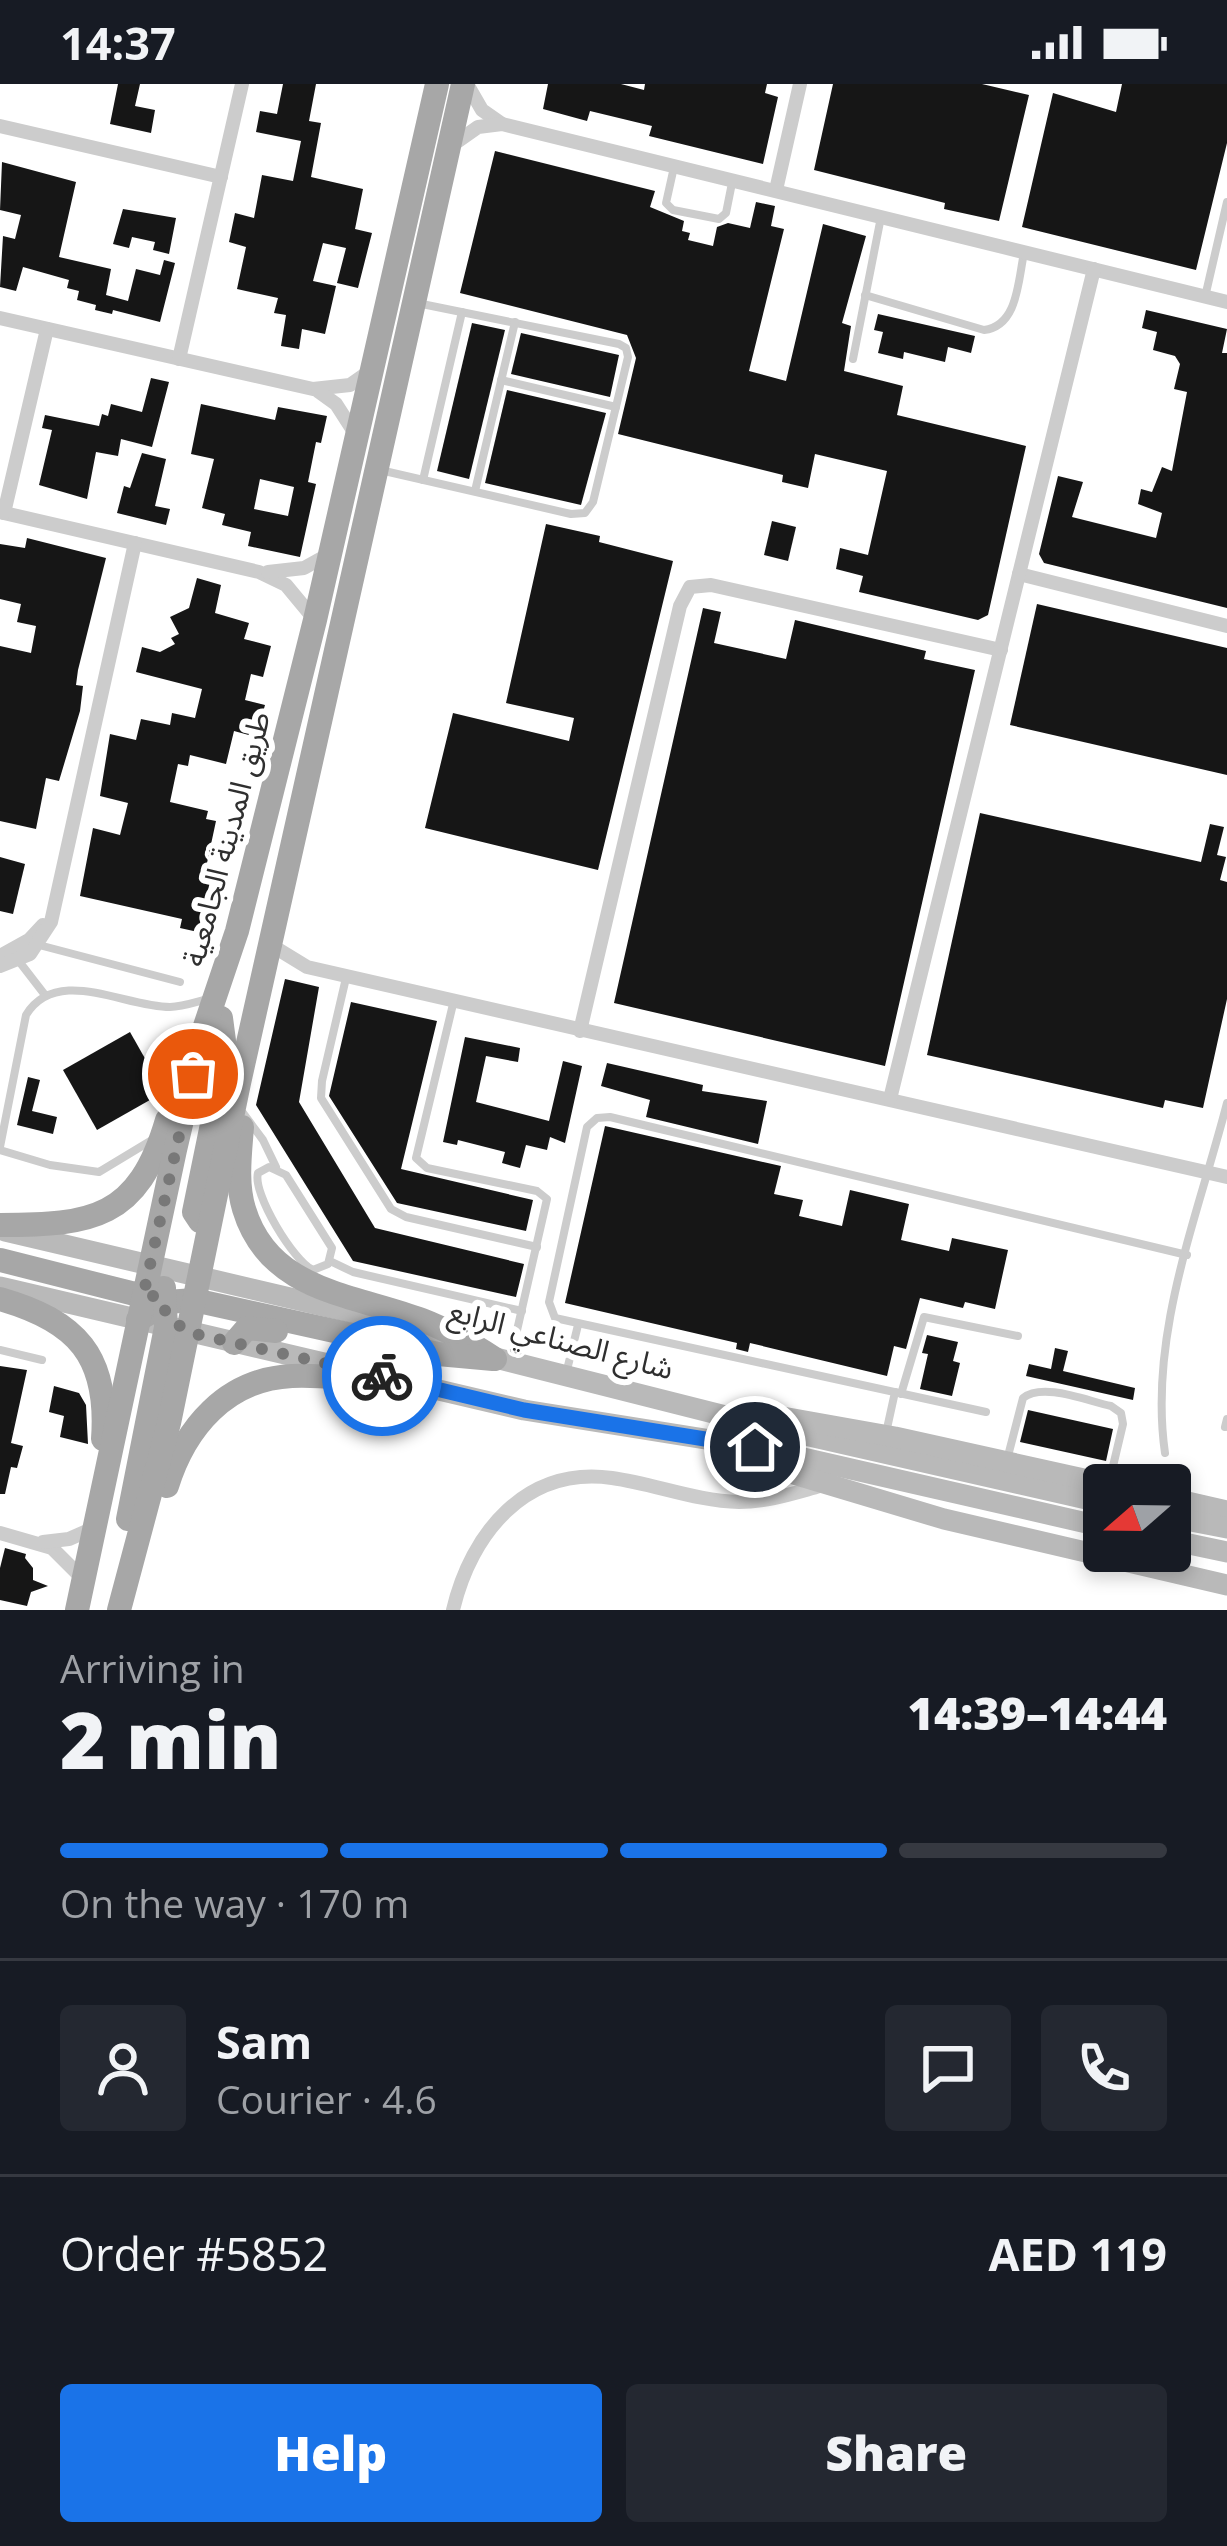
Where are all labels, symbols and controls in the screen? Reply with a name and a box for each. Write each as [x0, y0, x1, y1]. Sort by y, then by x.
text: 14:37 [60, 12, 176, 73]
street label: طريق المدينة الجامعية [172, 707, 279, 971]
pin [142, 1023, 244, 1125]
icon: bag [160, 1041, 226, 1107]
street label: شارع الصناعي الرابع [444, 1289, 678, 1392]
courier [322, 1316, 442, 1436]
icon: bike [349, 1343, 415, 1409]
pin [704, 1396, 806, 1498]
icon: home [722, 1414, 788, 1480]
north arrow [1083, 1464, 1191, 1572]
map controls [1083, 1464, 1191, 1572]
text: Arriving in [60, 1641, 245, 1694]
text: 14:39–14:44 [908, 1682, 1167, 1743]
text: 2 min [60, 1686, 282, 1792]
text: On the way · 170 m [60, 1876, 409, 1929]
button: person [60, 2005, 186, 2131]
button: chat [885, 2005, 1011, 2131]
button: phone [1041, 2005, 1167, 2131]
text: Sam [216, 2011, 312, 2072]
text: Courier · 4.6 [216, 2072, 437, 2125]
text: Order #5852 [60, 2223, 328, 2284]
text: AED 119 [989, 2223, 1167, 2284]
button: Help [60, 2384, 602, 2522]
button: Share [626, 2384, 1167, 2522]

